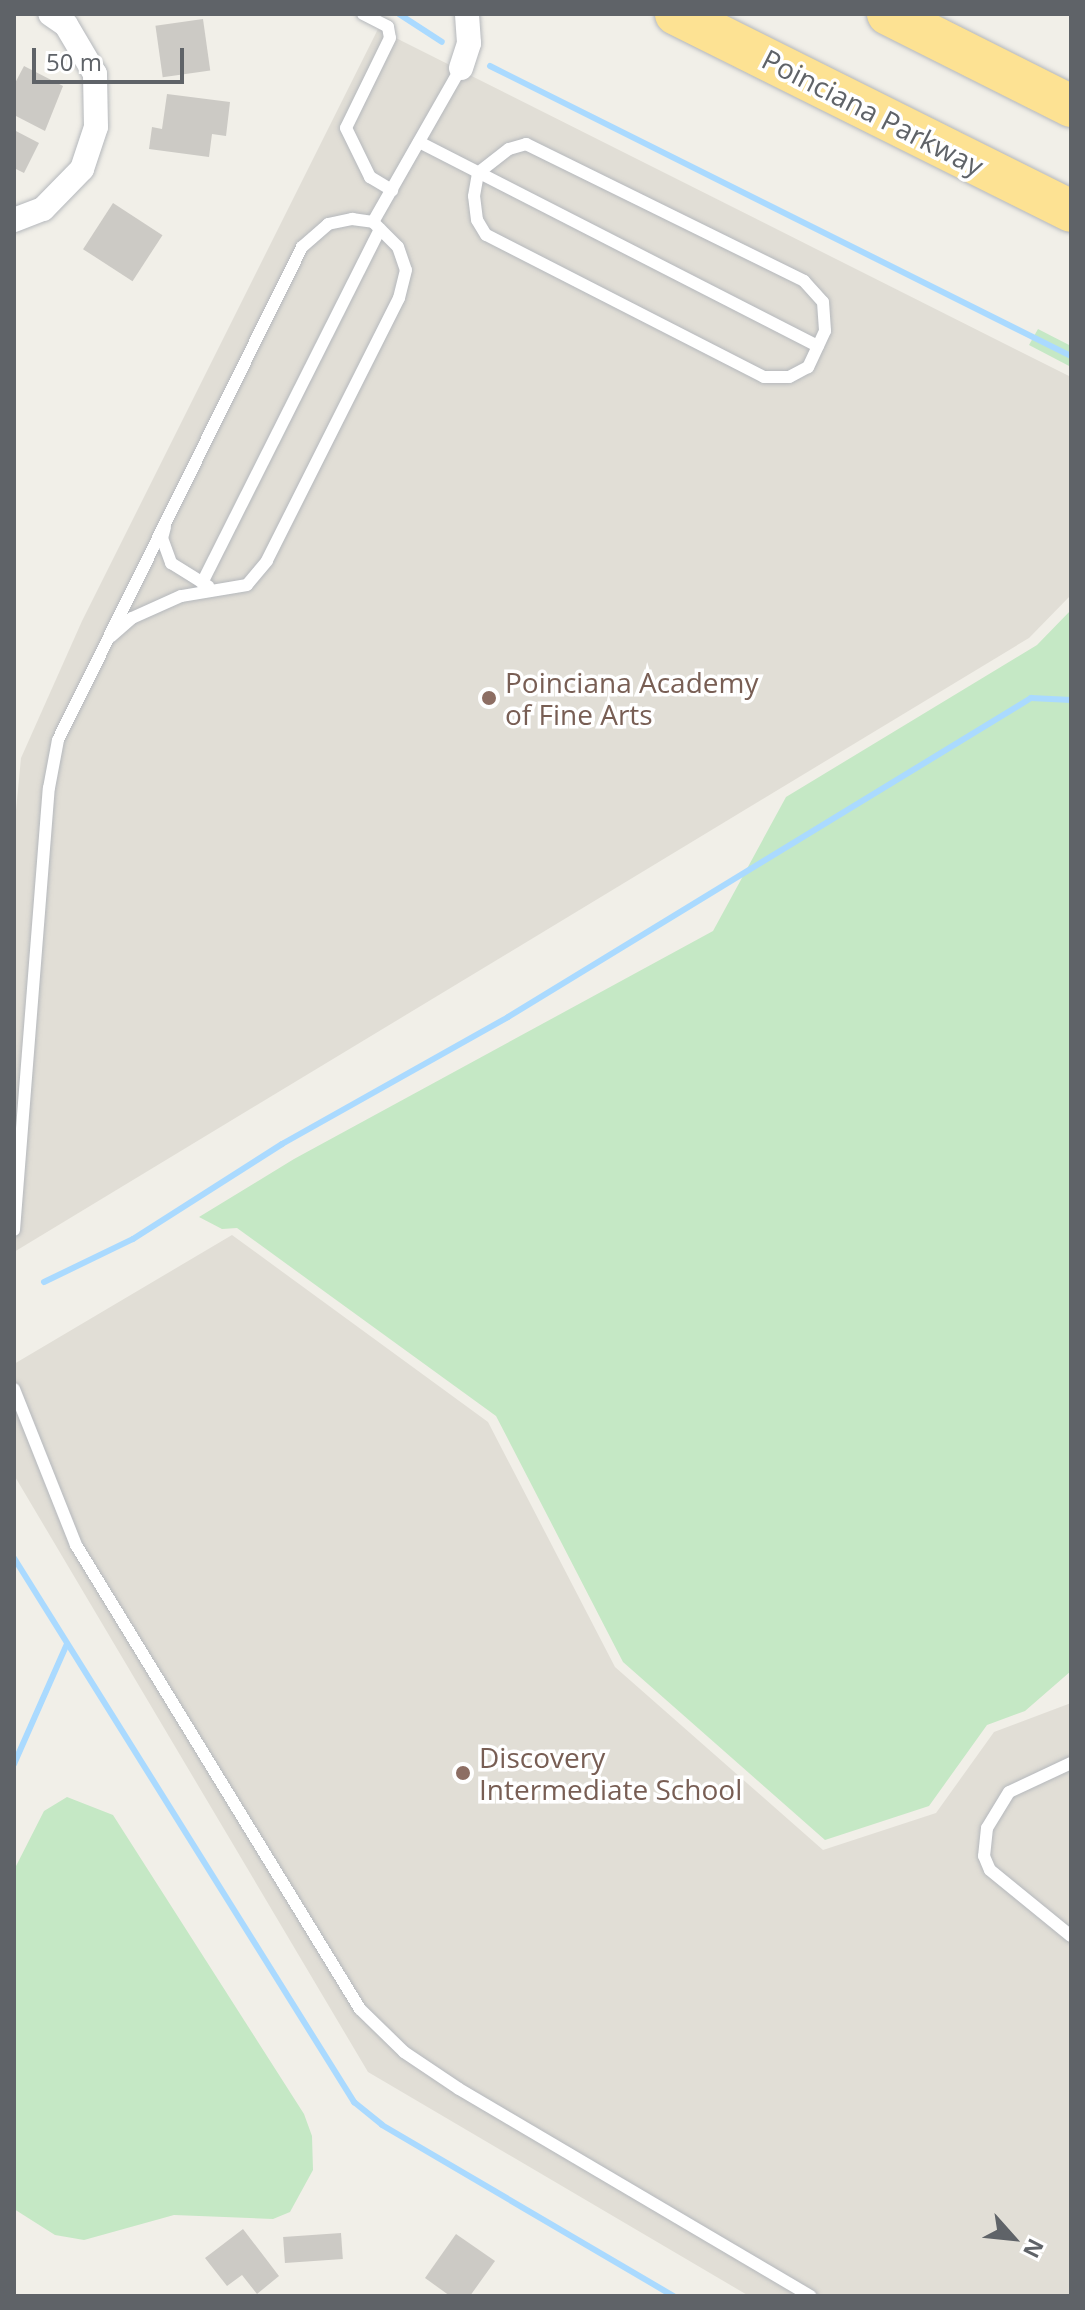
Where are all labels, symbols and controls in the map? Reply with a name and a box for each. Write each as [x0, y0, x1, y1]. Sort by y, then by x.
scale bar [36, 32, 188, 82]
street label: Poinciana Parkway [757, 42, 989, 182]
text: 50 m [46, 45, 102, 78]
place label: Poinciana Academy of Fine Arts [505, 665, 758, 731]
marker: Poinciana Academy of Fine Arts [480, 689, 498, 707]
place label: Discovery Intermediate School [479, 1740, 742, 1806]
marker: Discovery Intermediate School [454, 1764, 472, 1782]
north arrow [973, 2198, 1053, 2278]
text: N [1017, 2234, 1052, 2264]

